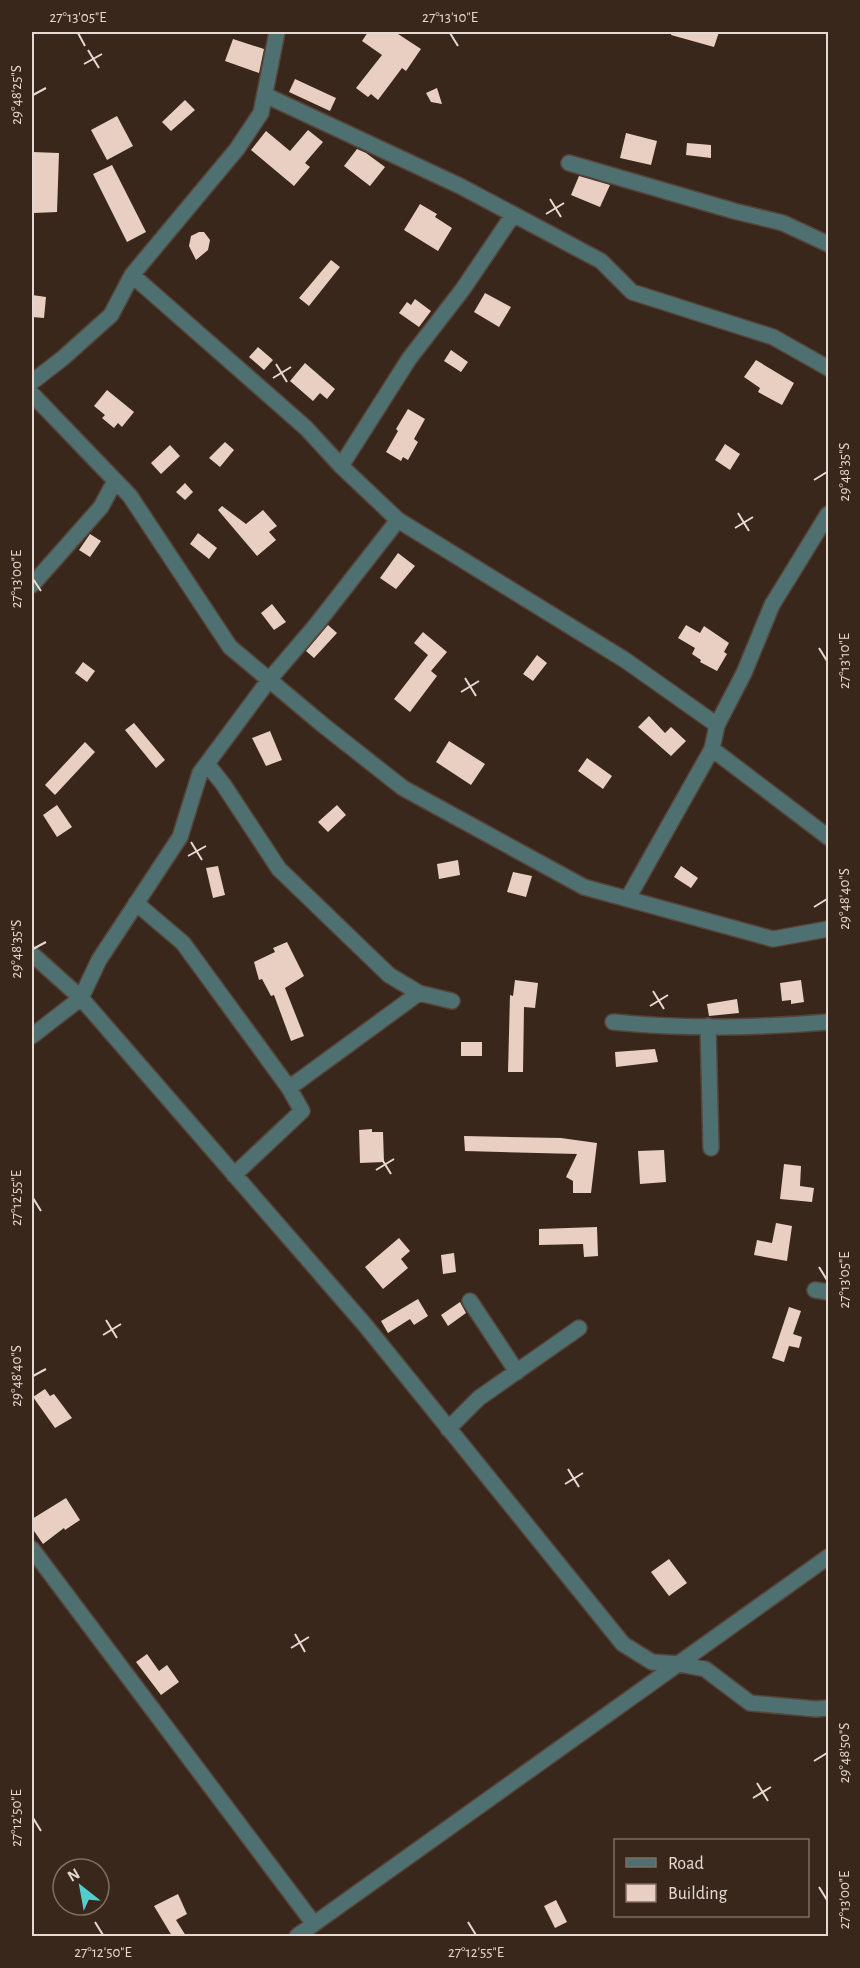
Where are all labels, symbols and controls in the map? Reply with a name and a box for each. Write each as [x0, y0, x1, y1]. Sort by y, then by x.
text: 27°13'05"E [50, 10, 106, 25]
text: 27°13'10"E [422, 10, 478, 25]
text: 29°48'25"S [9, 65, 24, 125]
text: 29°48'35"S [837, 443, 852, 501]
text: 27°13'00"E [9, 550, 24, 608]
text: 27°13'10"E [837, 633, 852, 689]
text: 29°48'40"S [837, 868, 852, 930]
text: 29°48'35"S [9, 920, 24, 978]
text: 27°12'55"E [9, 1170, 24, 1226]
text: 27°13'05"E [837, 1252, 852, 1308]
text: 29°48'40"S [9, 1345, 24, 1407]
text: 29°48'50"S [837, 1723, 852, 1783]
text: 27°12'50"E [9, 1789, 24, 1847]
legend [614, 1839, 809, 1917]
text: Road [668, 1855, 704, 1873]
north arrow [51, 1857, 111, 1917]
text: N [65, 1865, 83, 1885]
text: 27°13'00"E [837, 1871, 852, 1929]
text: Building [668, 1885, 728, 1903]
text: 27°12'50"E [74, 1945, 132, 1960]
text: 27°12'55"E [448, 1945, 504, 1960]

